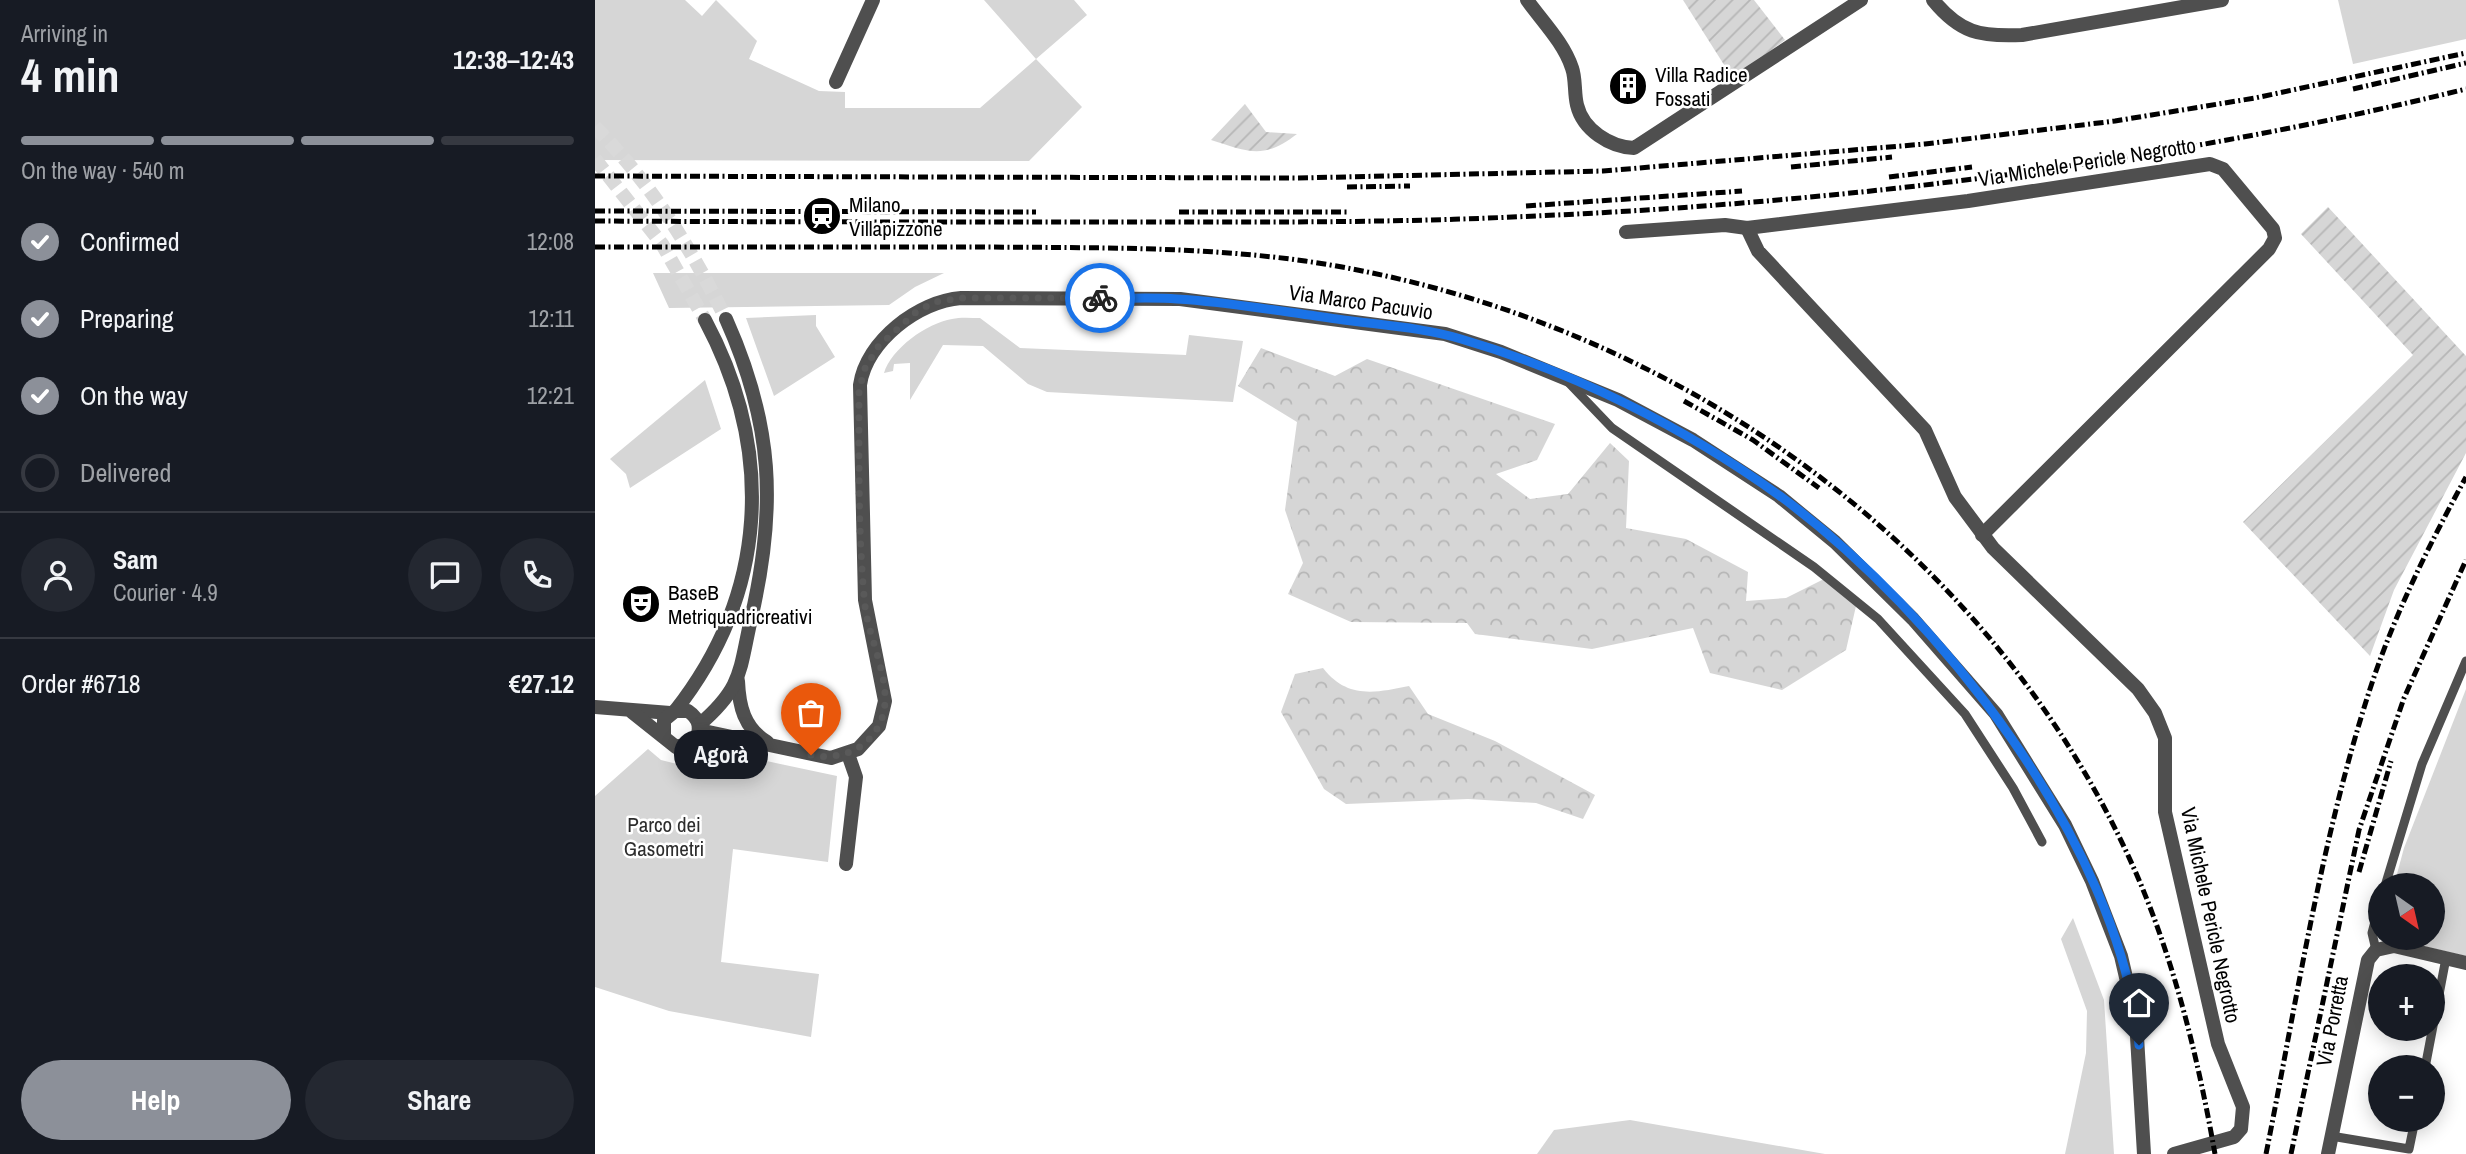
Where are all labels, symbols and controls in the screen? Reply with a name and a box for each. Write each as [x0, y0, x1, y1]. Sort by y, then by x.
text: Arriving in [21, 18, 108, 49]
text: 12:38–12:43 [453, 42, 574, 77]
text: 4 min [21, 44, 120, 106]
place label: Villa Radice Fossati [1655, 60, 1748, 113]
building icon: Villa Radice Fossati [1607, 65, 1649, 107]
street label: Via Michele Pericle Negrotto [1976, 130, 2198, 194]
text: On the way · 540 m [21, 155, 185, 186]
place label: Milano Villapizzone [849, 190, 943, 243]
station icon: Milano Villapizzone [801, 195, 843, 237]
icon: check [21, 223, 59, 261]
text: Confirmed [80, 224, 180, 259]
text: 12:08 [527, 226, 574, 257]
courier [1065, 263, 1135, 333]
street label: Via Marco Pacuvio [1287, 278, 1435, 326]
icon: bike [1081, 279, 1119, 317]
icon: check [21, 300, 59, 338]
text: Preparing [80, 301, 174, 336]
text: 12:11 [528, 303, 574, 334]
icon: check [21, 377, 59, 415]
text: On the way [80, 378, 188, 413]
text: 12:21 [527, 380, 574, 411]
text: Delivered [80, 455, 171, 490]
button: person [21, 538, 95, 612]
button: chat [408, 538, 482, 612]
button: phone [500, 538, 574, 612]
text: Sam [113, 542, 158, 577]
text: Courier · 4.9 [113, 577, 218, 608]
place label: BaseB Metriquadricreativi [668, 578, 813, 631]
theatre icon: BaseB Metriquadricreativi [620, 583, 662, 625]
text: Order #6718 [21, 666, 141, 701]
text: €27.12 [509, 666, 574, 701]
pin [781, 683, 841, 755]
icon: bag [792, 694, 830, 732]
callout: Agorà [675, 730, 769, 780]
text: Agorà [694, 739, 748, 770]
street label: Via Michele Pericle Negrotto [2174, 804, 2248, 1026]
park label: Parco dei Gasometri [624, 810, 704, 863]
north arrow [2368, 873, 2445, 950]
map controls [2368, 873, 2445, 1132]
button: + [2368, 964, 2445, 1041]
pin [2109, 973, 2169, 1045]
street label: Via Porretta [2309, 973, 2355, 1069]
icon: home [2120, 984, 2158, 1022]
button: − [2368, 1055, 2445, 1132]
button: Help [21, 1060, 291, 1140]
button: Share [305, 1060, 574, 1140]

